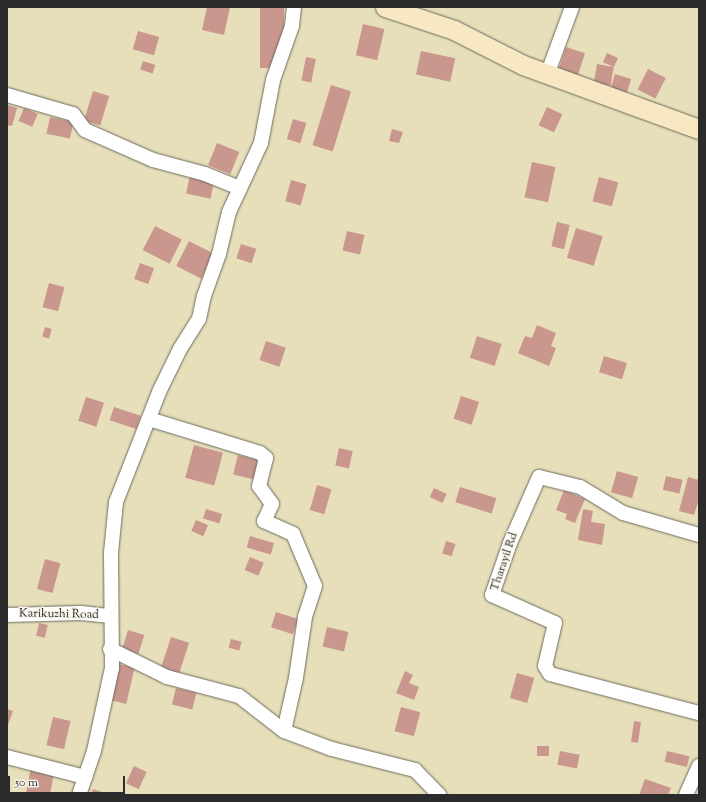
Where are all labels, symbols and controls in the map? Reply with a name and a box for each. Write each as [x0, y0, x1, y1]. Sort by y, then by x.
street label: Tharayil Rd [488, 531, 522, 593]
street label: Karikuzhi Road [19, 607, 99, 623]
scale bar [10, 768, 127, 794]
text: 50 m [15, 774, 38, 792]

